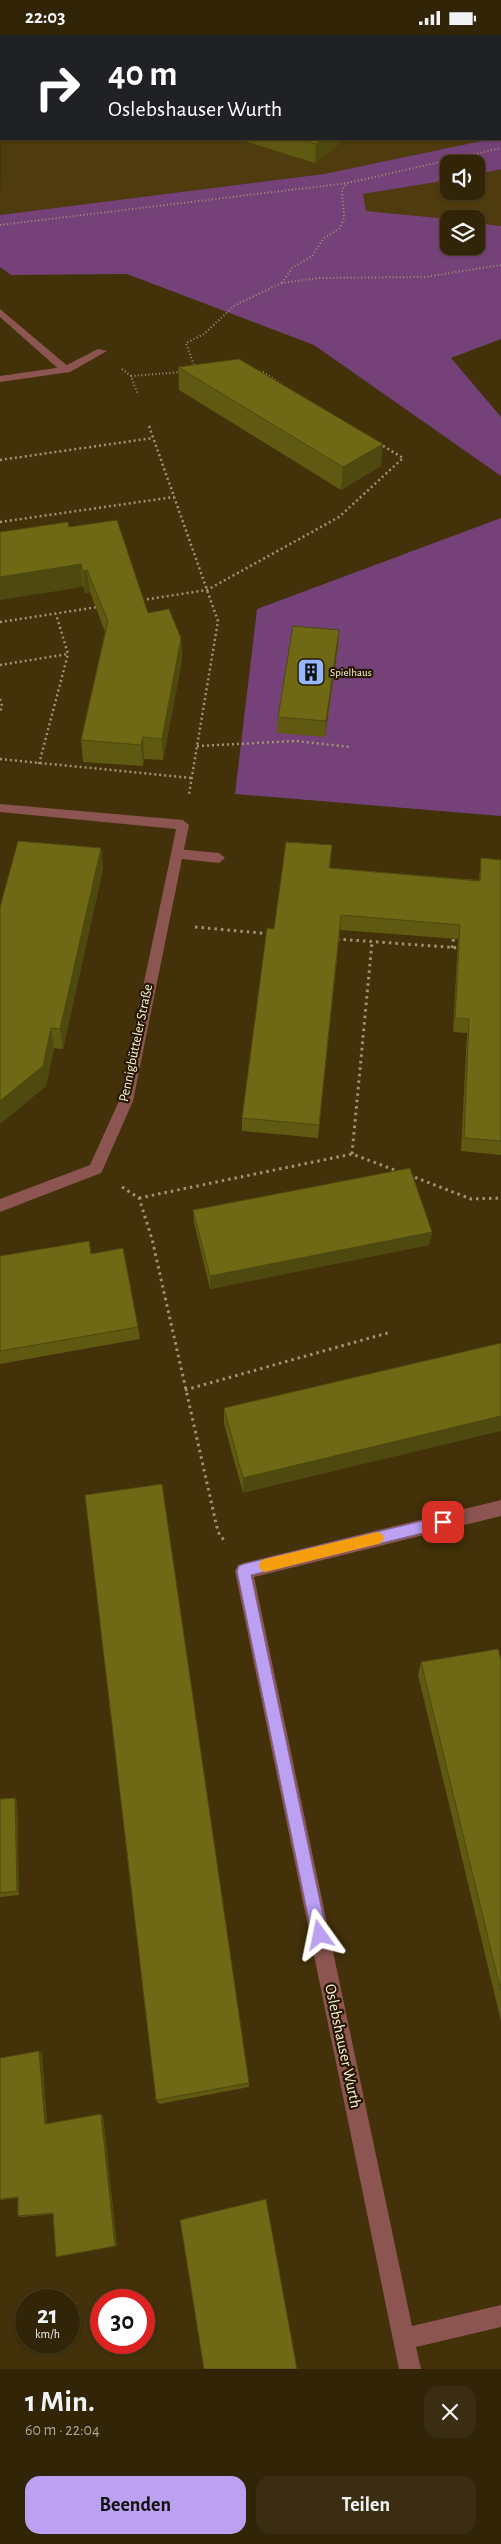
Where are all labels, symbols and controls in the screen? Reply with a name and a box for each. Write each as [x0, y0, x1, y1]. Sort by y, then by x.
text: 22:03 [25, 8, 65, 27]
icon: right [25, 55, 90, 120]
text: 40 m [108, 57, 177, 92]
text: Oslebshauser Wurth [108, 98, 282, 120]
map controls [440, 155, 485, 255]
button: sound [440, 155, 485, 200]
button: layers [440, 210, 485, 255]
building icon: Spielhaus [296, 657, 326, 687]
place label: Spielhaus [330, 667, 372, 678]
street label: Pennigbütteler Straße [117, 983, 155, 1103]
pin [422, 1501, 464, 1543]
icon: arrive [429, 1508, 457, 1536]
position arrow [293, 1908, 345, 1960]
street label: Oslebshauser Wurth [322, 1982, 364, 2110]
speed limit sign: 30 [90, 2289, 155, 2354]
text: 21 [37, 2303, 58, 2328]
text: km/h [35, 2328, 60, 2340]
button: close [424, 2386, 476, 2438]
text: 1 Min. [25, 2387, 95, 2417]
text: 60 m · 22:04 [25, 2422, 100, 2438]
button: Beenden [25, 2476, 246, 2534]
button: Teilen [256, 2476, 476, 2534]

